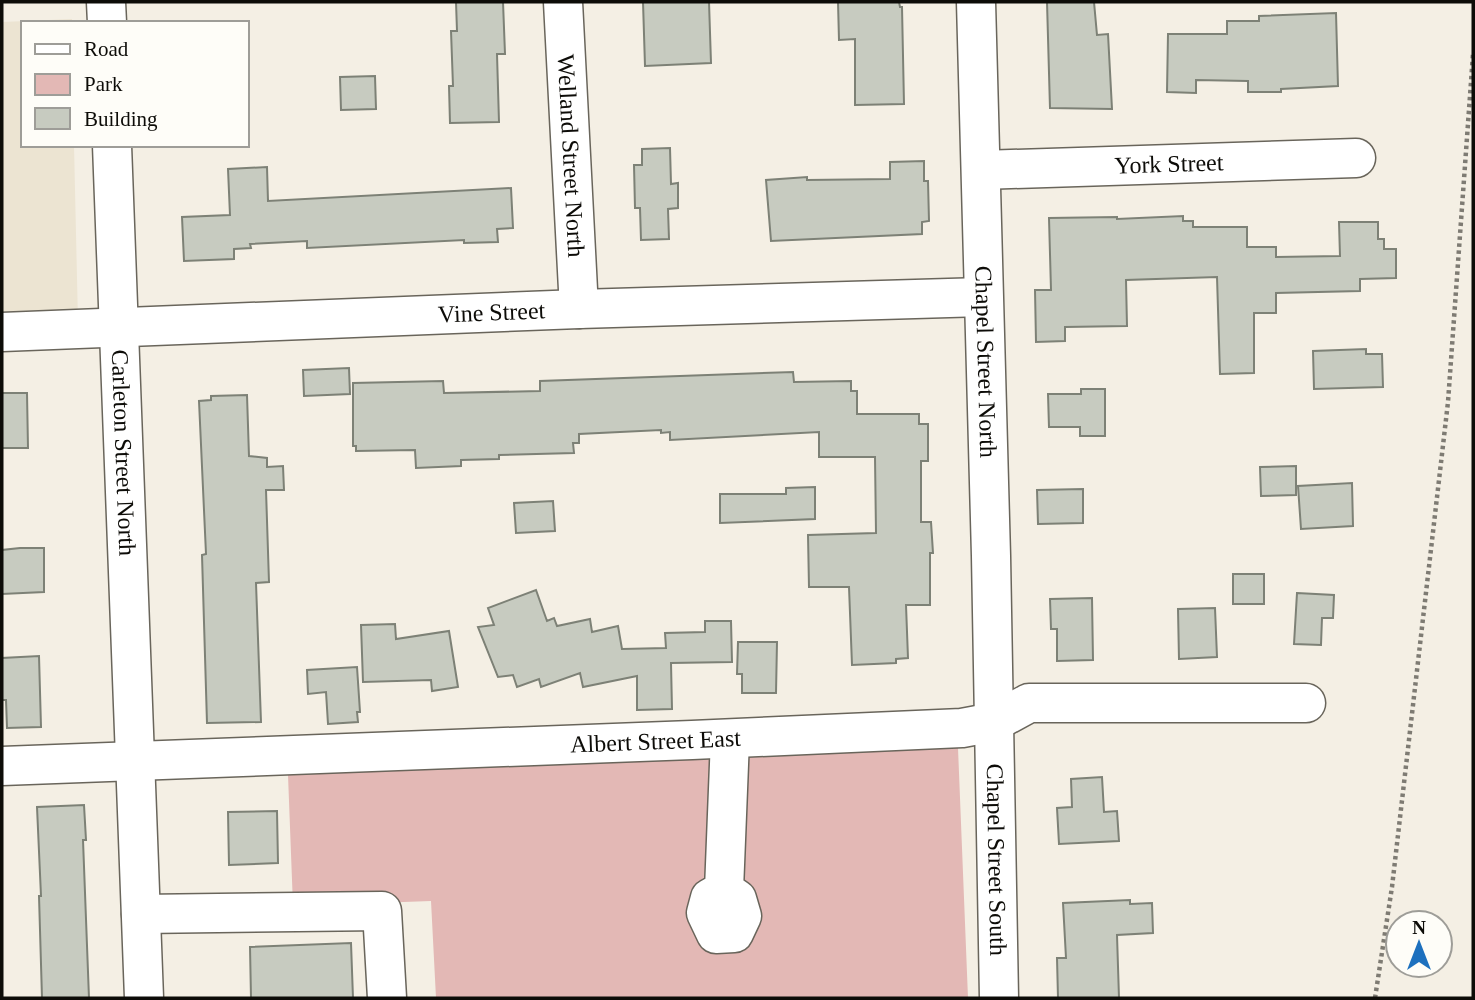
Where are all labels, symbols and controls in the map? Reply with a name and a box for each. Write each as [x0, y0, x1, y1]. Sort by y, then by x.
legend [21, 21, 248, 147]
text: Road [84, 37, 129, 61]
street label: Welland Street North [553, 54, 589, 258]
text: Park [84, 72, 123, 96]
text: Building [84, 107, 158, 131]
street label: York Street [1114, 149, 1224, 179]
street label: Chapel Street North [970, 266, 1001, 458]
street label: Vine Street [438, 297, 546, 328]
street label: Carleton Street North [107, 349, 140, 557]
street label: Albert Street East [570, 725, 742, 758]
street label: Chapel Street South [982, 764, 1011, 956]
north arrow [1384, 909, 1454, 979]
text: N [1412, 917, 1426, 938]

